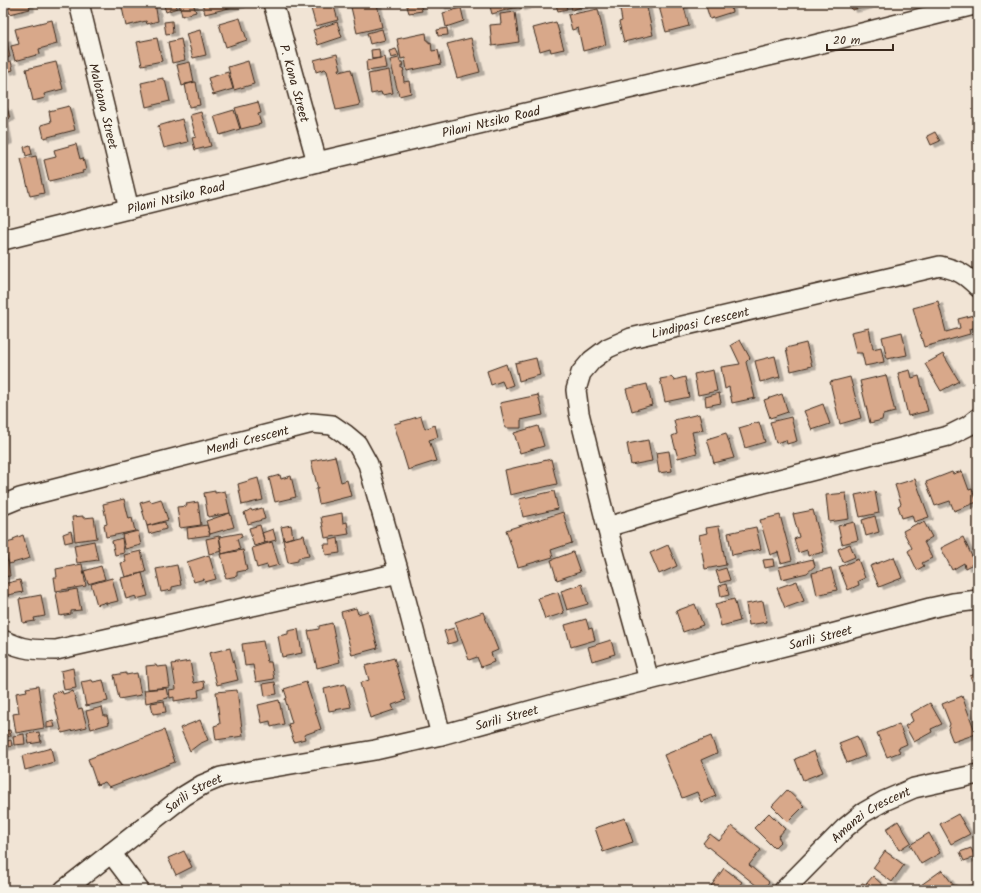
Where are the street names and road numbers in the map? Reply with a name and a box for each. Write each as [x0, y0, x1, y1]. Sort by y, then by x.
street label: P. Kona Street [273, 42, 315, 126]
street label: Malotana Street [82, 61, 123, 152]
street label: Pilani Ntsiko Road [440, 101, 543, 144]
street label: Pilani Ntsiko Road [125, 176, 228, 221]
street label: Lindipasi Crescent [649, 302, 752, 345]
street label: Mendi Crescent [204, 420, 292, 462]
street label: Sarili Street [787, 620, 856, 656]
street label: Sarili Street [473, 700, 542, 737]
street label: Sarili Street [160, 768, 227, 820]
street label: Amanzi Crescent [826, 781, 915, 849]

